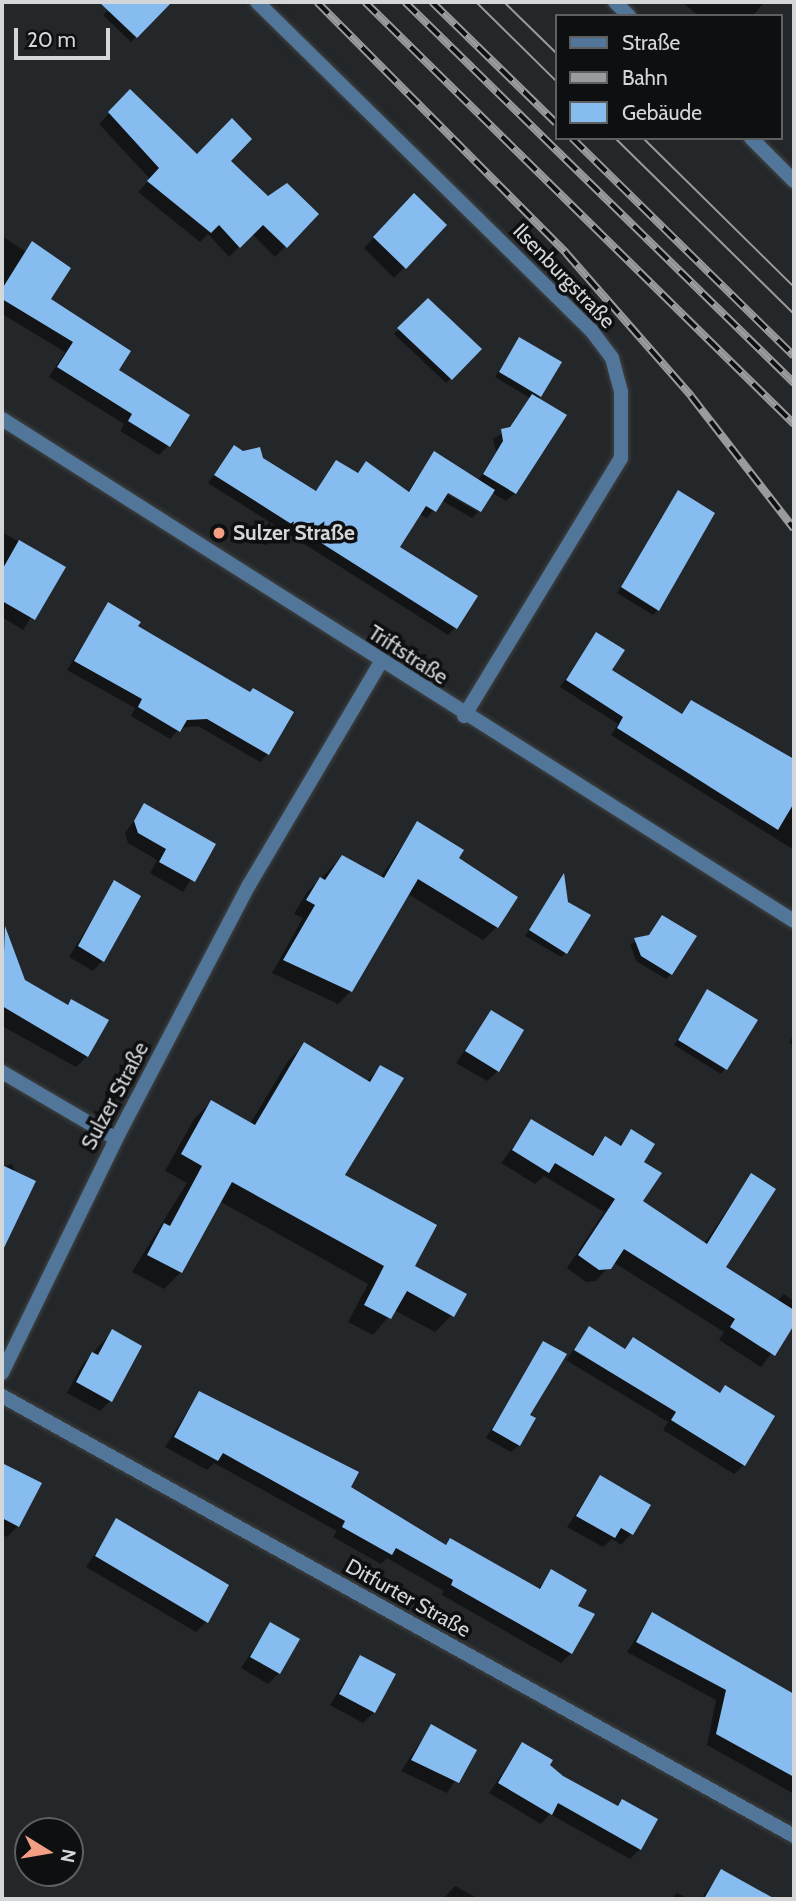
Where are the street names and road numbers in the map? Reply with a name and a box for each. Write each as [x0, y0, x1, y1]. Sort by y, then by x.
street label: Ilsenburgstraße [508, 218, 620, 334]
street label: Triftstraße [364, 620, 452, 690]
street label: Sulzer Straße [76, 1038, 154, 1154]
street label: Ditfurter Straße [341, 1553, 475, 1643]

